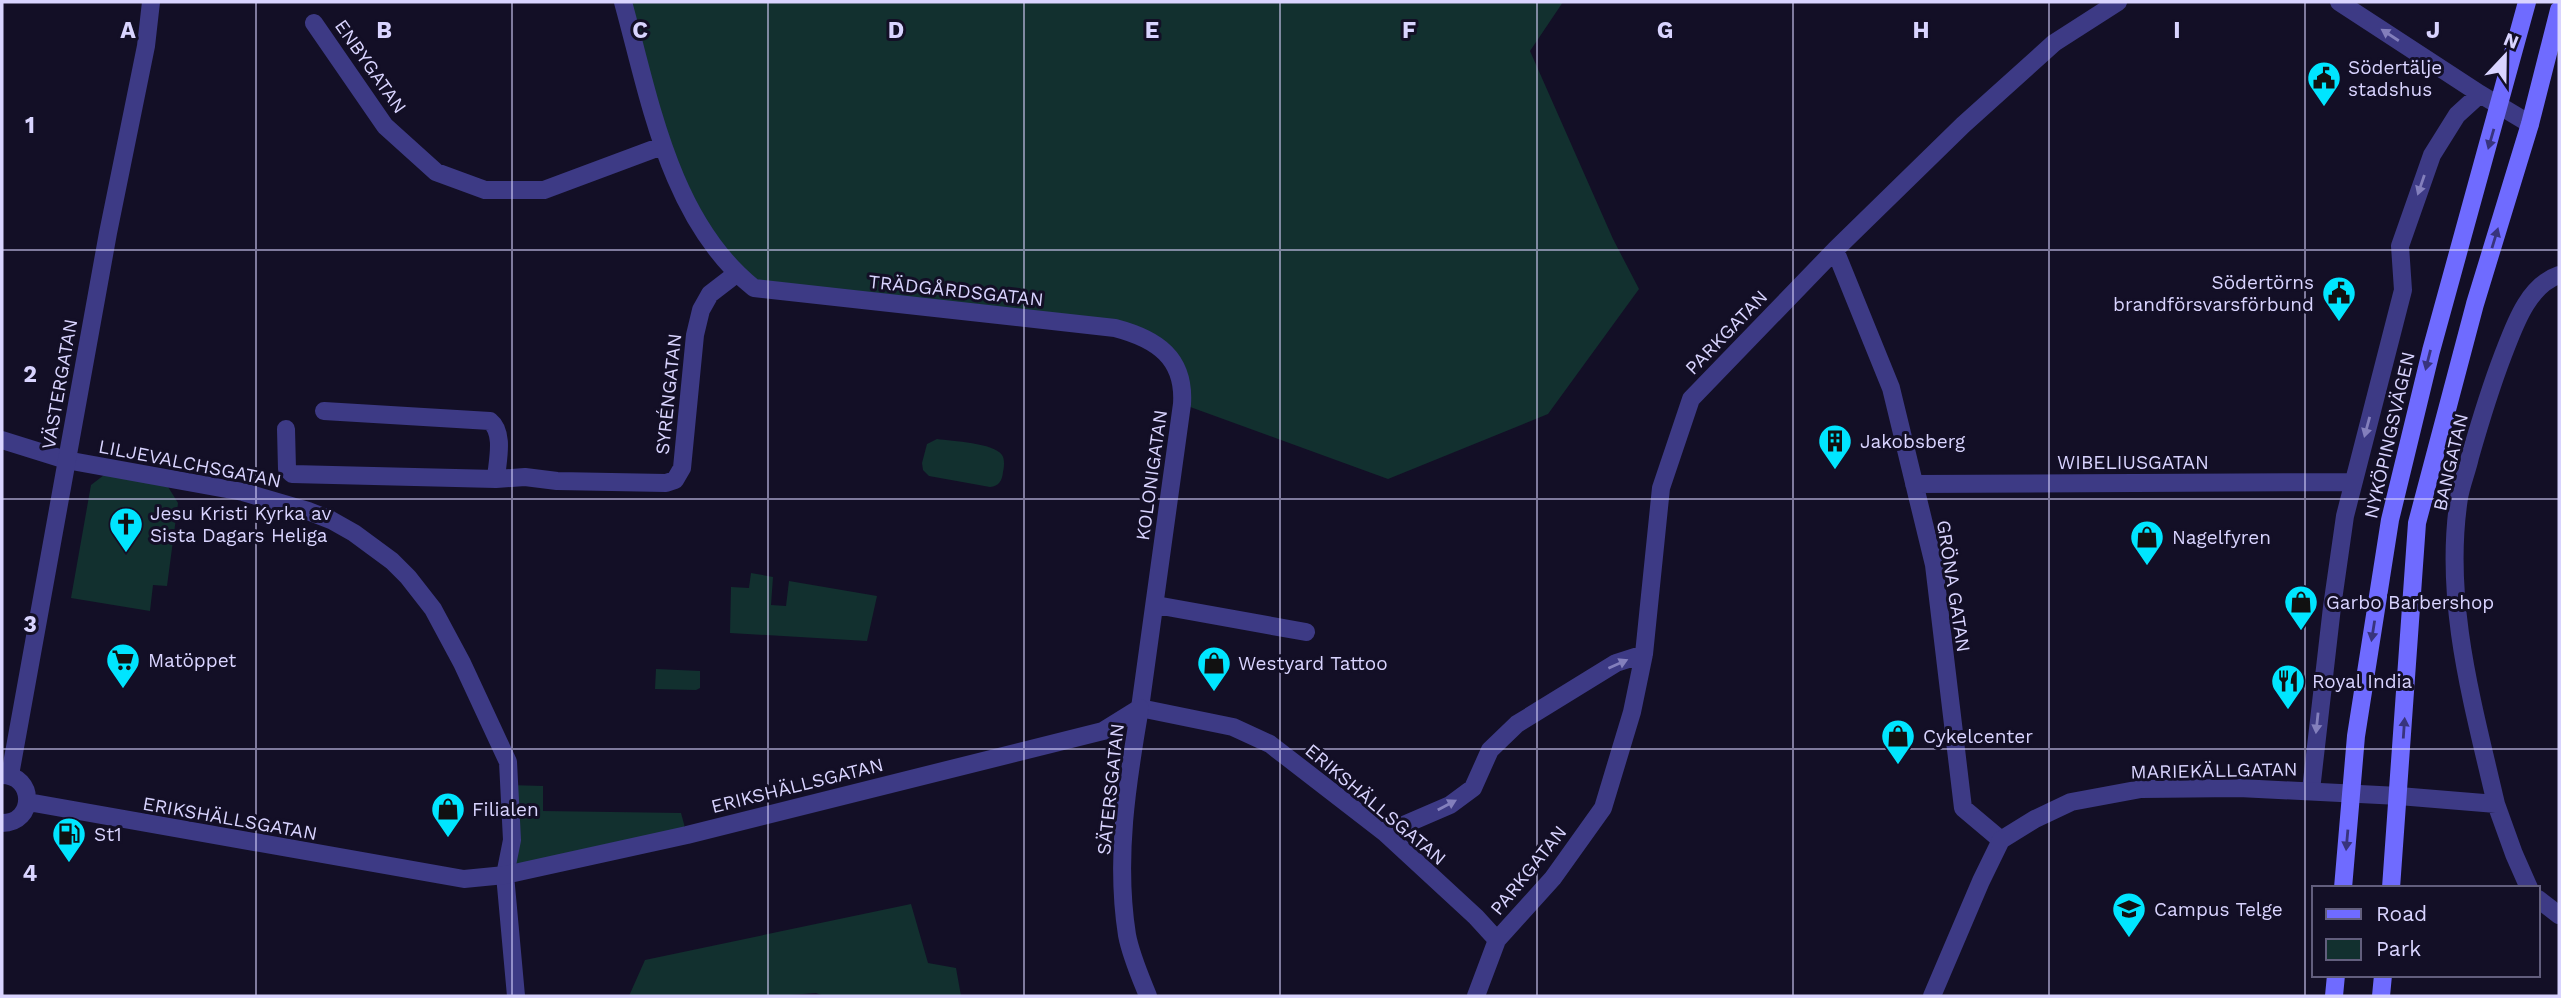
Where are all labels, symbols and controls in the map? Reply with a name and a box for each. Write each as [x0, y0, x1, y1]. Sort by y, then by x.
street label: ENBYGATAN [330, 15, 412, 117]
text: A [120, 17, 136, 44]
text: C [632, 17, 648, 44]
text: D [888, 17, 904, 44]
text: E [1145, 17, 1159, 44]
text: F [1402, 17, 1416, 44]
text: G [1657, 17, 1673, 44]
text: H [1912, 17, 1930, 44]
text: I [2173, 17, 2181, 44]
text: J [2426, 17, 2440, 44]
north arrow [2470, 21, 2540, 91]
text: N [2500, 27, 2522, 54]
one-way arrow [2380, 29, 2399, 42]
place label: Södertälje stadshus [2348, 56, 2442, 101]
public building icon: Södertälje stadshus [2305, 59, 2343, 108]
text: 1 [25, 112, 35, 139]
one-way arrow [2485, 128, 2495, 149]
one-way arrow [2415, 174, 2426, 195]
one-way arrow [2491, 228, 2501, 249]
street label: TRÄDGÅRDSGATAN [867, 270, 1045, 311]
place label: Södertörns brandförsvarsförbund [2113, 271, 2314, 316]
public building icon: Södertörns brandförsvarsförbund [2320, 274, 2358, 323]
street label: PARKGATAN [1680, 285, 1772, 379]
street label: VÄSTERGATAN [37, 317, 82, 451]
street label: SYRÉNGATAN [651, 332, 686, 456]
street label: NYKÖPINGSVÄGEN [2359, 349, 2420, 521]
one-way arrow [2422, 349, 2433, 371]
text: 2 [23, 361, 37, 388]
street label: KOLONIGATAN [1131, 408, 1172, 542]
street label: BANGATAN [2428, 411, 2473, 513]
one-way arrow [2361, 416, 2372, 438]
building icon: Jakobsberg [1816, 422, 1854, 471]
place label: Jakobsberg [1860, 430, 1966, 453]
street label: LILJEVALCHSGATAN [96, 434, 283, 493]
street label: WIBELIUSGATAN [2057, 451, 2209, 474]
place label: Jesu Kristi Kyrka av Sista Dagars Heliga [150, 502, 331, 547]
church icon: Jesu Kristi Kyrka av Sista Dagars Heliga [107, 505, 145, 554]
street label: GRÖNA GATAN [1932, 518, 1975, 654]
shop icon: Nagelfyren [2128, 518, 2166, 567]
place label: Nagelfyren [2172, 526, 2271, 549]
shop icon: Garbo Barbershop [2282, 583, 2320, 632]
place label: Garbo Barbershop [2326, 591, 2494, 614]
text: 3 [23, 611, 37, 638]
one-way arrow [2367, 620, 2378, 642]
supermarket icon: Matöppet [104, 641, 142, 690]
shop icon: Westyard Tattoo [1195, 644, 1233, 693]
place label: Matöppet [148, 649, 236, 672]
place label: Westyard Tattoo [1238, 652, 1388, 675]
one-way arrow [1607, 658, 1628, 669]
restaurant icon: Royal India [2269, 662, 2307, 711]
place label: Royal India [2312, 670, 2413, 693]
one-way arrow [2312, 712, 2323, 734]
shop icon: Cykelcenter [1879, 717, 1917, 766]
one-way arrow [2399, 717, 2410, 739]
street label: SÄTERSGATAN [1092, 722, 1129, 856]
place label: Cykelcenter [1923, 725, 2033, 748]
street label: ERIKSHÄLLSGATAN [1301, 739, 1451, 870]
street label: ERIKSHÄLLSGATAN [709, 753, 886, 818]
street label: MARIEKÄLLGATAN [2130, 758, 2298, 783]
shop icon: Filialen [429, 790, 467, 839]
street label: ERIKSHÄLLSGATAN [141, 792, 319, 845]
place label: Filialen [472, 798, 539, 821]
one-way arrow [1438, 799, 1457, 811]
fuel station icon: St1 [50, 815, 88, 864]
street label: PARKGATAN [1485, 821, 1571, 920]
place label: St1 [94, 823, 122, 846]
one-way arrow [2341, 830, 2352, 852]
text: 4 [23, 860, 38, 887]
legend [2312, 886, 2540, 977]
school or university icon: Campus Telge [2110, 890, 2148, 939]
place label: Campus Telge [2154, 898, 2283, 921]
text: Road [2376, 901, 2427, 926]
text: Park [2376, 936, 2421, 961]

